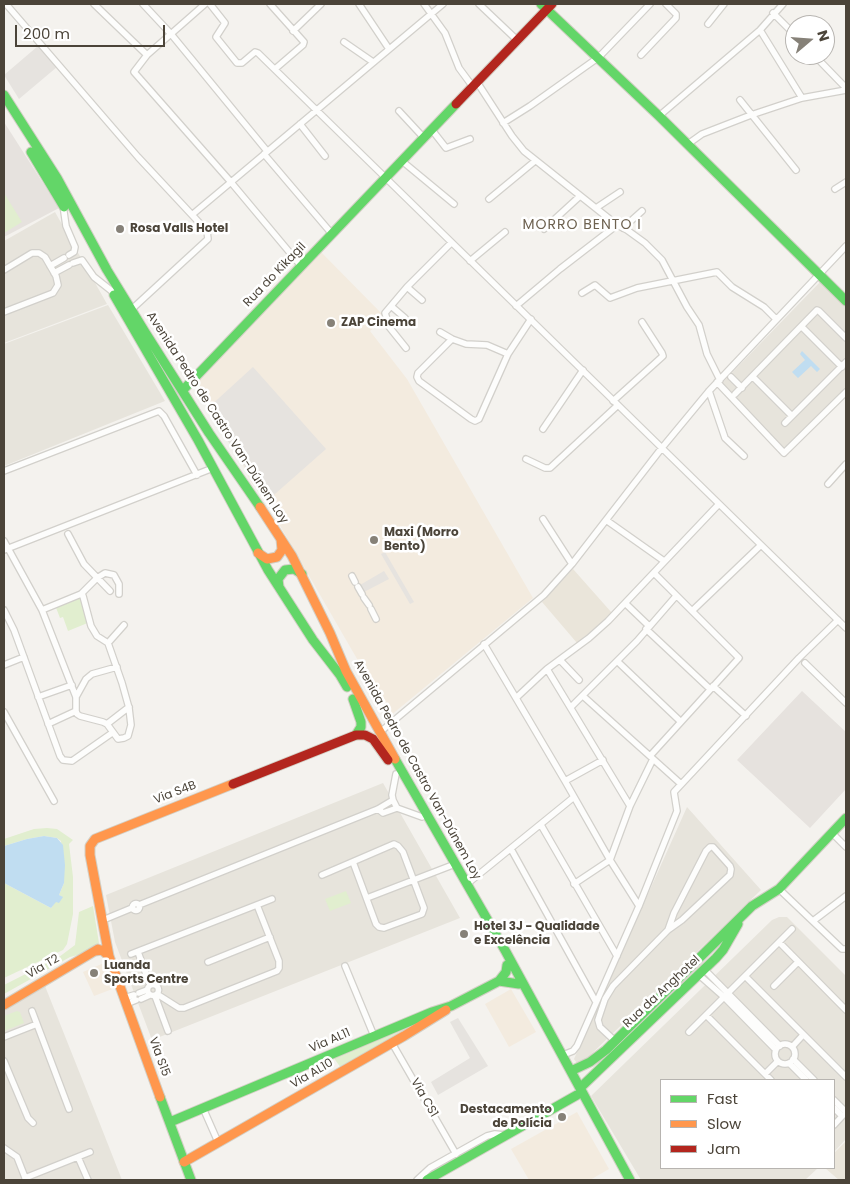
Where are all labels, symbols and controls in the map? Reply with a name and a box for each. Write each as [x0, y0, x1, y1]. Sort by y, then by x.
scale bar [18, 15, 168, 47]
north arrow [785, 15, 835, 65]
text: 200 m [23, 23, 70, 44]
text: N [812, 28, 834, 44]
district label: MORRO BENTO I [521, 217, 643, 233]
place label: Rosa Valls Hotel [130, 222, 228, 236]
marker: Rosa Valls Hotel [114, 223, 126, 235]
street label: Rua do Kikagil [241, 240, 309, 310]
street label: Avenida Pedro de Castro Van-Dúnem Loy [143, 310, 291, 526]
place label: ZAP Cinema [341, 316, 416, 330]
marker: ZAP Cinema [325, 317, 337, 329]
place label: Maxi (Morro Bento) [384, 526, 459, 554]
marker: Maxi (Morro Bento) [368, 534, 380, 546]
street label: Avenida Pedro de Castro Van-Dúnem Loy [350, 657, 484, 883]
street label: Via S4B [152, 778, 198, 808]
place label: Hotel 3J - Qualidade e Excelência [474, 920, 600, 948]
marker: Hotel 3J - Qualidade e Excelência [458, 928, 470, 940]
street label: Via T2 [24, 952, 62, 982]
street label: Rua da Anghotel [621, 953, 703, 1031]
place label: Luanda Sports Centre [104, 959, 188, 987]
marker: Luanda Sports Centre [88, 967, 100, 979]
street label: Via AL11 [307, 1026, 353, 1056]
street label: Via S15 [145, 1035, 173, 1079]
street label: Via AL10 [288, 1056, 336, 1092]
street label: Via CS1 [407, 1076, 441, 1120]
legend [660, 1079, 835, 1169]
text: Fast [707, 1088, 738, 1109]
place label: Destacamento de Polícia [460, 1103, 552, 1131]
marker: Destacamento de Polícia [556, 1111, 568, 1123]
text: Slow [707, 1113, 741, 1134]
text: Jam [707, 1138, 741, 1159]

